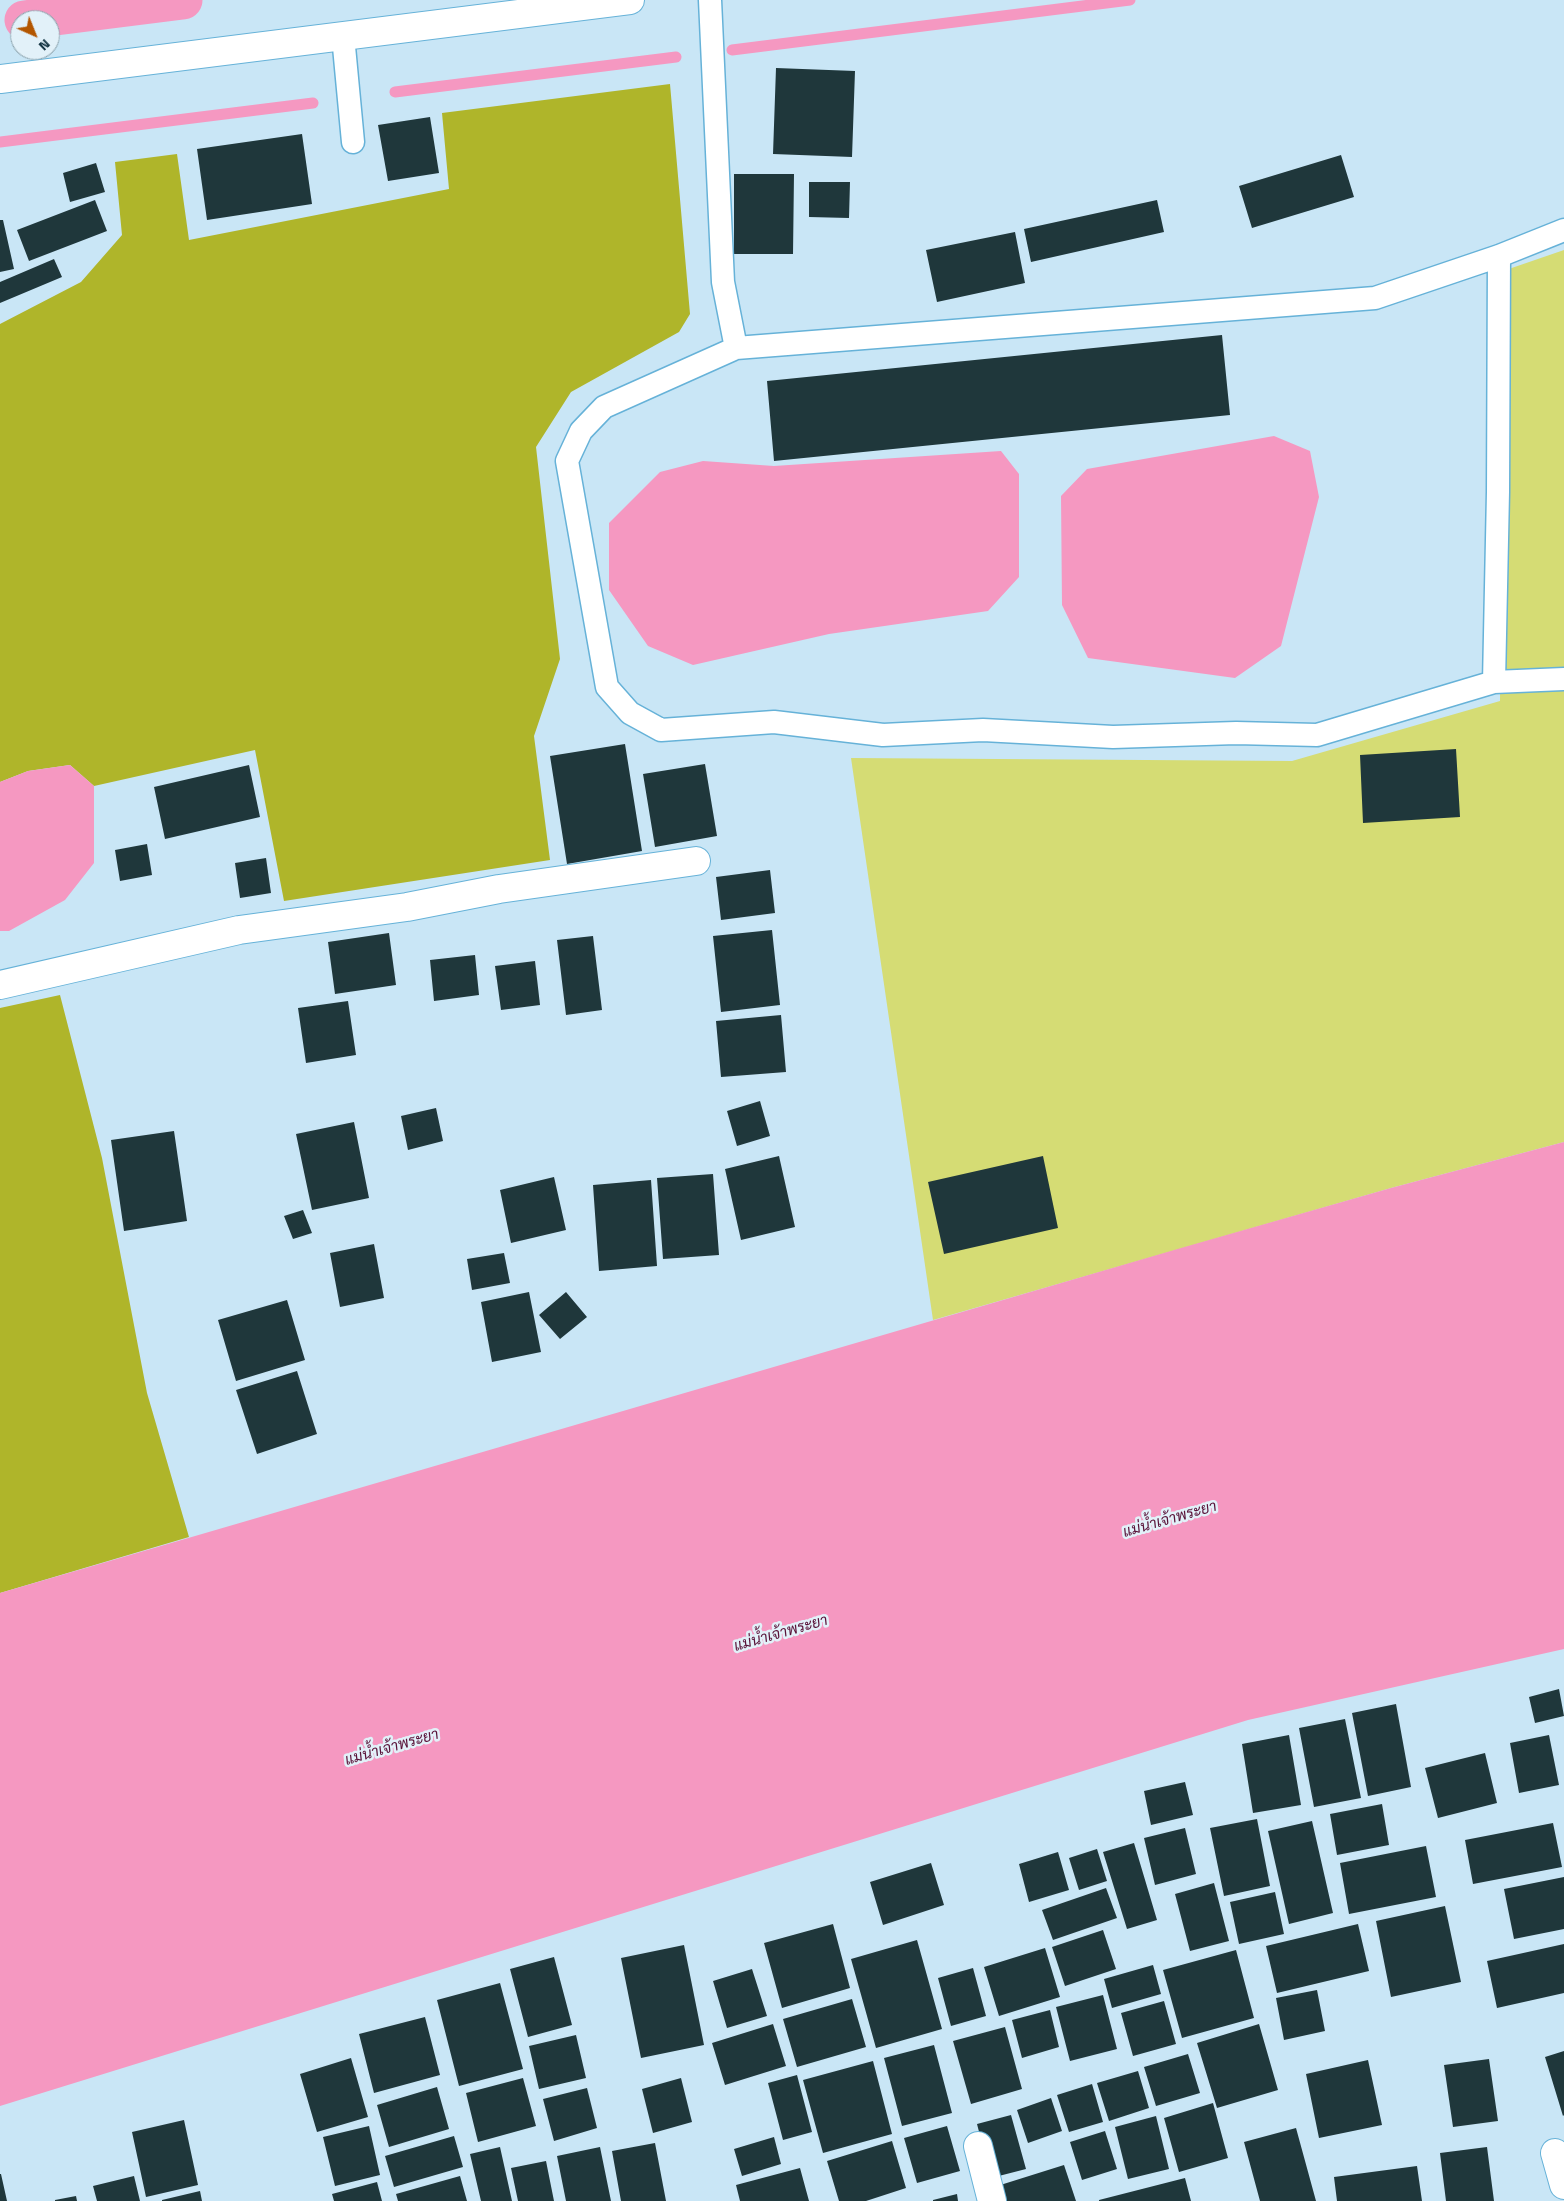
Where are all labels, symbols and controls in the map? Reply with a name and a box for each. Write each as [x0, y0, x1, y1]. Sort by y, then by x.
north arrow [10, 10, 60, 60]
text: N [34, 35, 56, 56]
water label: แม่น้ำเจ้าพระยา [1121, 1498, 1219, 1542]
water label: แม่น้ำเจ้าพระยา [732, 1612, 830, 1656]
water label: แม่น้ำเจ้าพระยา [343, 1726, 441, 1770]

